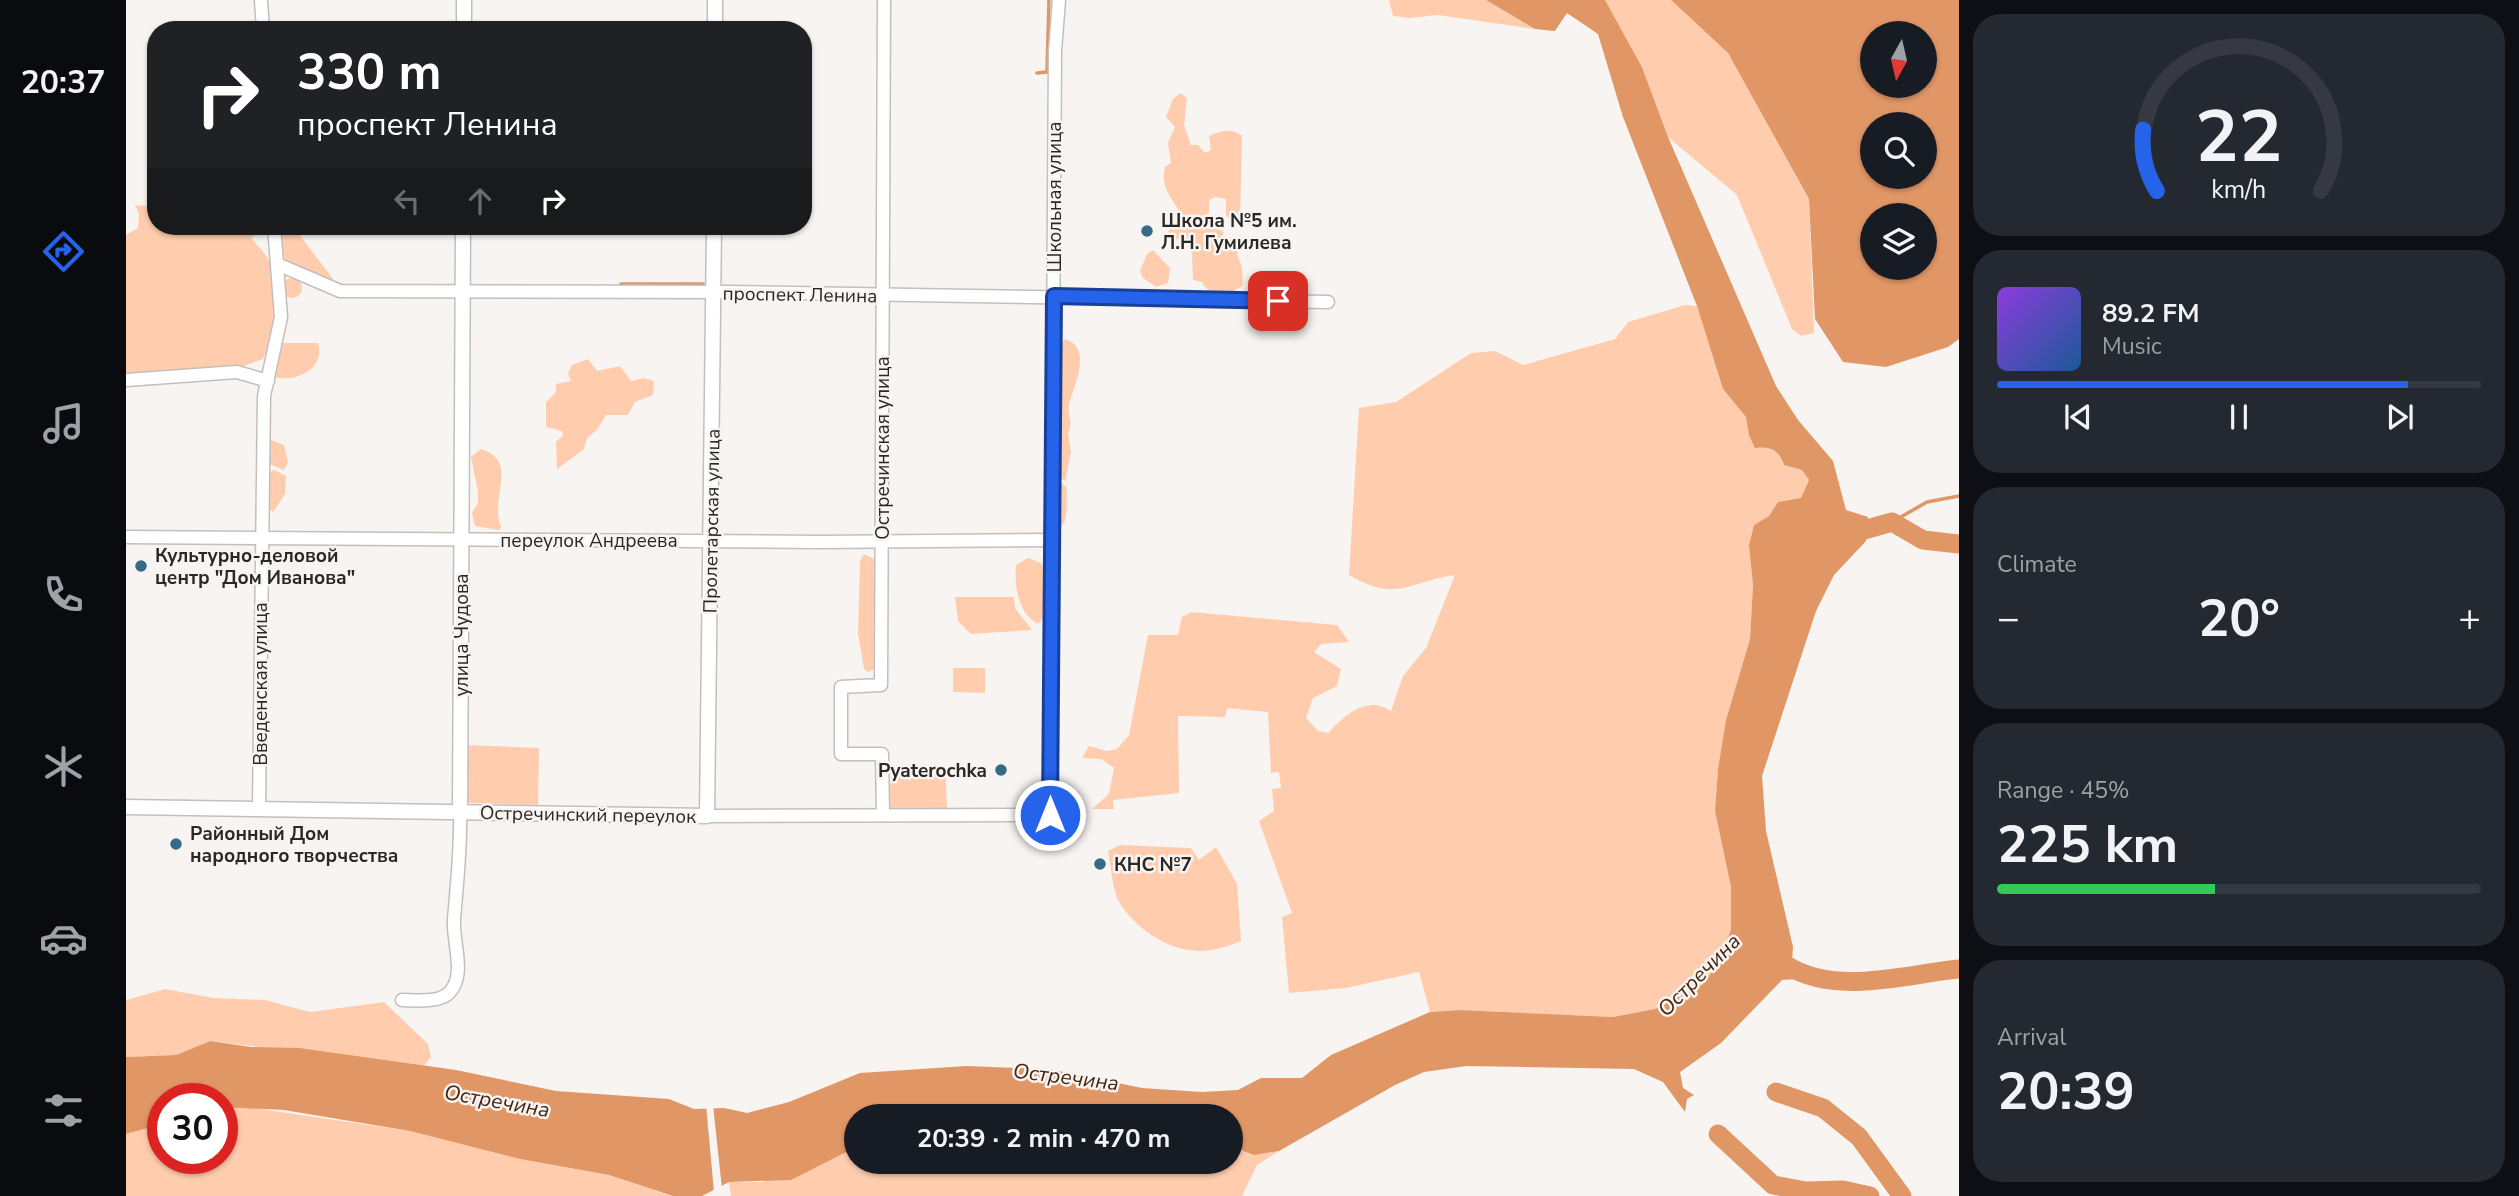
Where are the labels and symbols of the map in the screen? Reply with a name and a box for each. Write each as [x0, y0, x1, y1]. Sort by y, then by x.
north arrow [1860, 21, 1937, 98]
street label: Школьная улица [1042, 121, 1068, 273]
place label: Школа №5 им. Л.Н. Гумилева [1161, 208, 1297, 256]
marker: Школа №5 им. Л.Н. Гумилева [1139, 223, 1155, 239]
pin [1248, 271, 1308, 331]
street label: проспект Ленина [722, 281, 878, 309]
street label: Остречинская улица [870, 356, 896, 540]
street label: Пролетарская улица [697, 428, 727, 614]
street label: переулок Андреева [500, 528, 678, 554]
place label: Культурно-деловой центр "Дом Иванова" [155, 543, 355, 591]
marker: Культурно-деловой центр "Дом Иванова" [133, 558, 149, 574]
street label: улица Чудова [449, 573, 475, 697]
street label: Введенская улица [248, 602, 274, 766]
place label: Pyaterochka [878, 758, 987, 784]
marker: Pyaterochka [993, 762, 1009, 778]
position arrow [1013, 778, 1087, 852]
street label: Остречинский переулок [480, 800, 696, 830]
place label: Районный Дом народного творчества [190, 821, 398, 869]
marker: Районный Дом народного творчества [168, 836, 184, 852]
place label: КНС №7 [1114, 852, 1192, 878]
marker: КНС №7 [1092, 856, 1108, 872]
water label: Остречина [1651, 927, 1747, 1023]
water label: Остречина [1011, 1057, 1121, 1097]
water label: Остречина [442, 1078, 552, 1124]
speed limit sign: 30 [147, 1083, 238, 1174]

